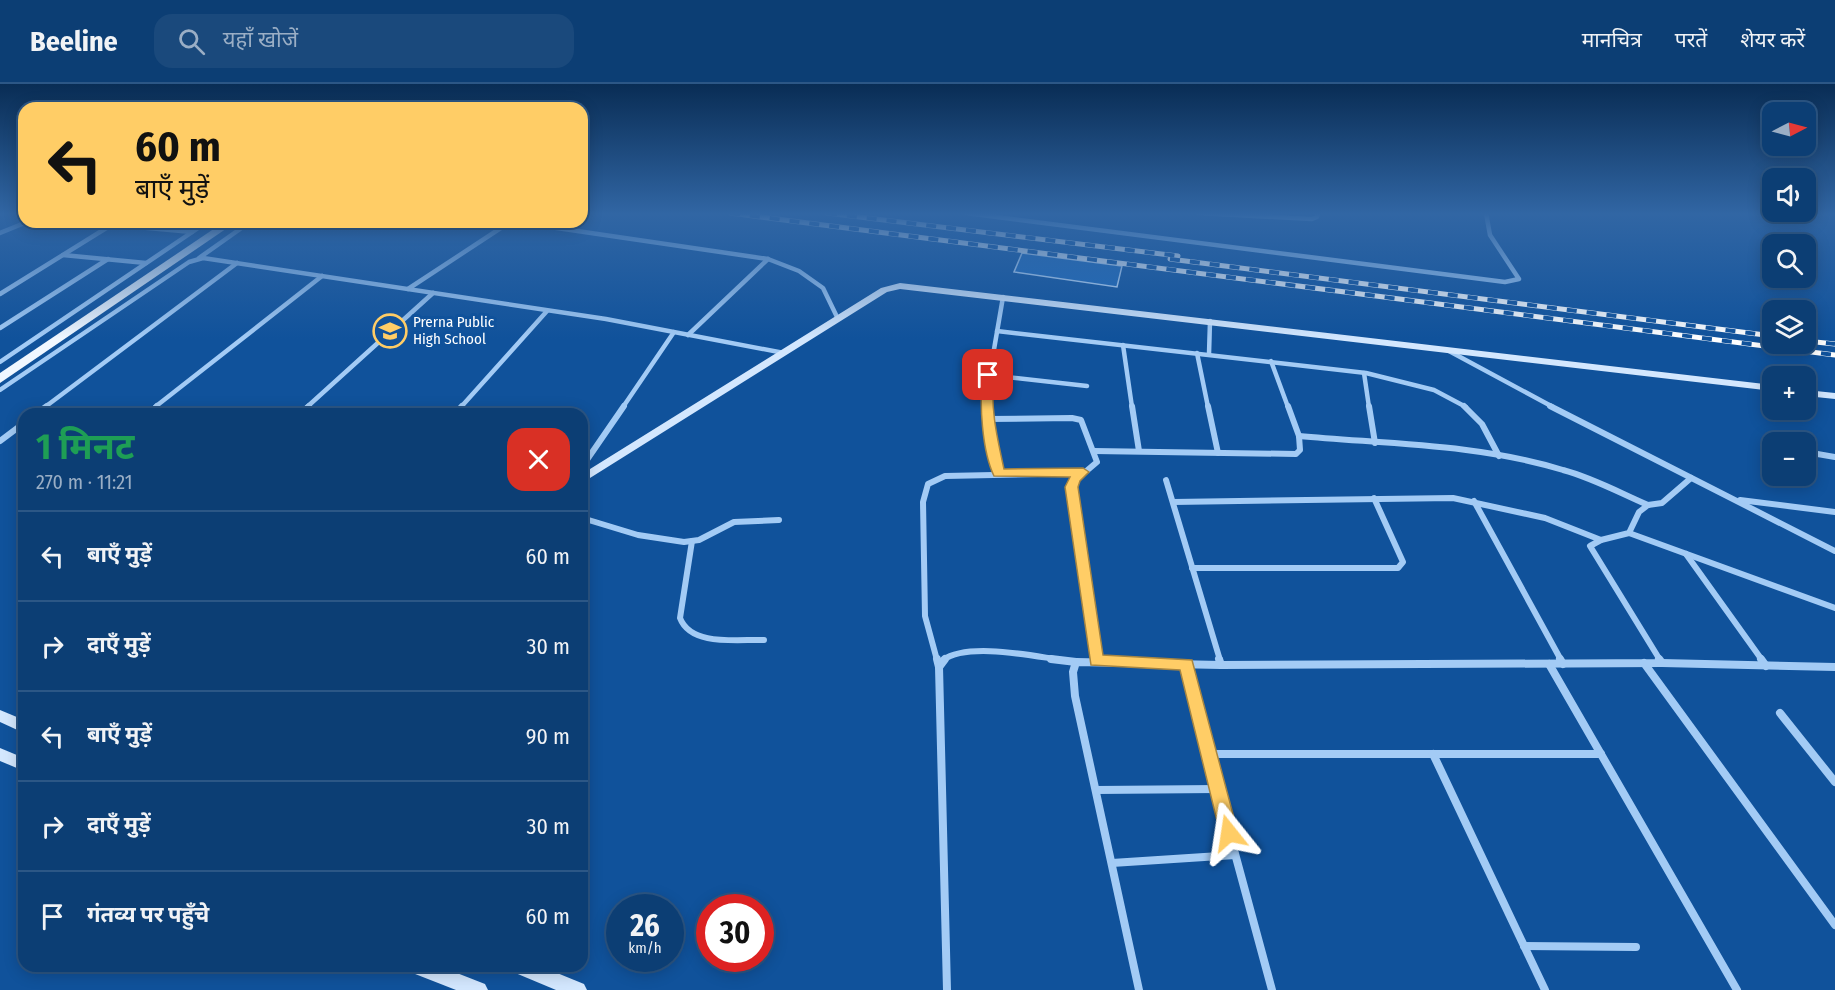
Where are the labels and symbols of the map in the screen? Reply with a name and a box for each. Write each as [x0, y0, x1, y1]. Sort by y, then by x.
north arrow [1762, 102, 1816, 156]
school or university icon: Prerna Public High School [372, 313, 408, 349]
place label: Prerna Public High School [413, 313, 495, 348]
pin [962, 349, 1013, 400]
position arrow [1197, 801, 1261, 865]
speed limit sign: 30 [696, 894, 774, 972]

